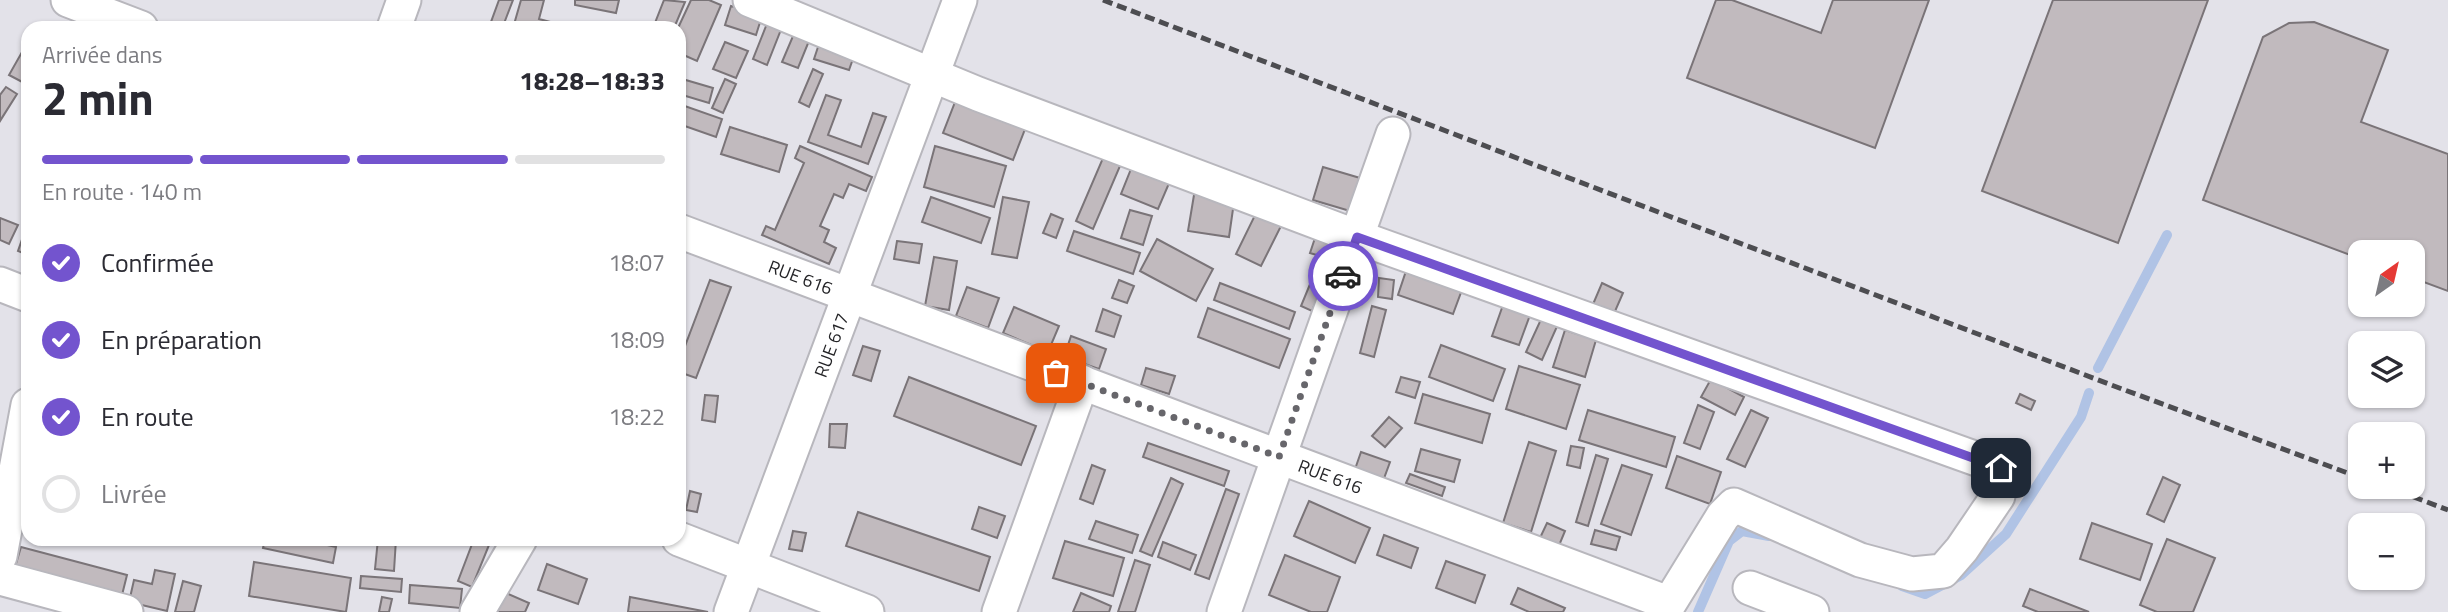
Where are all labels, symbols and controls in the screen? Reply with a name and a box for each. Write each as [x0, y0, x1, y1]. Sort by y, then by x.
text: Arrivée dans [42, 37, 163, 72]
text: 18:28–18:33 [519, 61, 665, 100]
text: 2 min [42, 63, 154, 133]
text: En route · 140 m [42, 174, 202, 209]
north arrow [2348, 240, 2426, 317]
map controls [2348, 240, 2425, 590]
courier [1308, 241, 1378, 311]
text: Confirmée [101, 243, 214, 282]
icon: check [42, 244, 80, 282]
text: 18:07 [608, 245, 665, 280]
street label: RUE 616 [765, 252, 837, 301]
icon: car [1324, 257, 1362, 295]
street label: RUE 617 [807, 309, 855, 381]
text: En préparation [101, 320, 262, 359]
icon: check [42, 321, 80, 359]
text: 18:09 [608, 322, 665, 357]
button: layers [2348, 331, 2425, 408]
pin [1026, 343, 1086, 403]
icon: bag [1037, 354, 1075, 392]
text: En route [101, 397, 194, 436]
icon: check [42, 398, 80, 436]
text: 18:22 [608, 399, 665, 434]
button: + [2348, 422, 2425, 499]
pin [1971, 438, 2031, 498]
icon: home [1982, 449, 2020, 487]
street label: RUE 616 [1294, 452, 1367, 500]
text: Livrée [101, 474, 167, 513]
button: − [2348, 513, 2425, 590]

